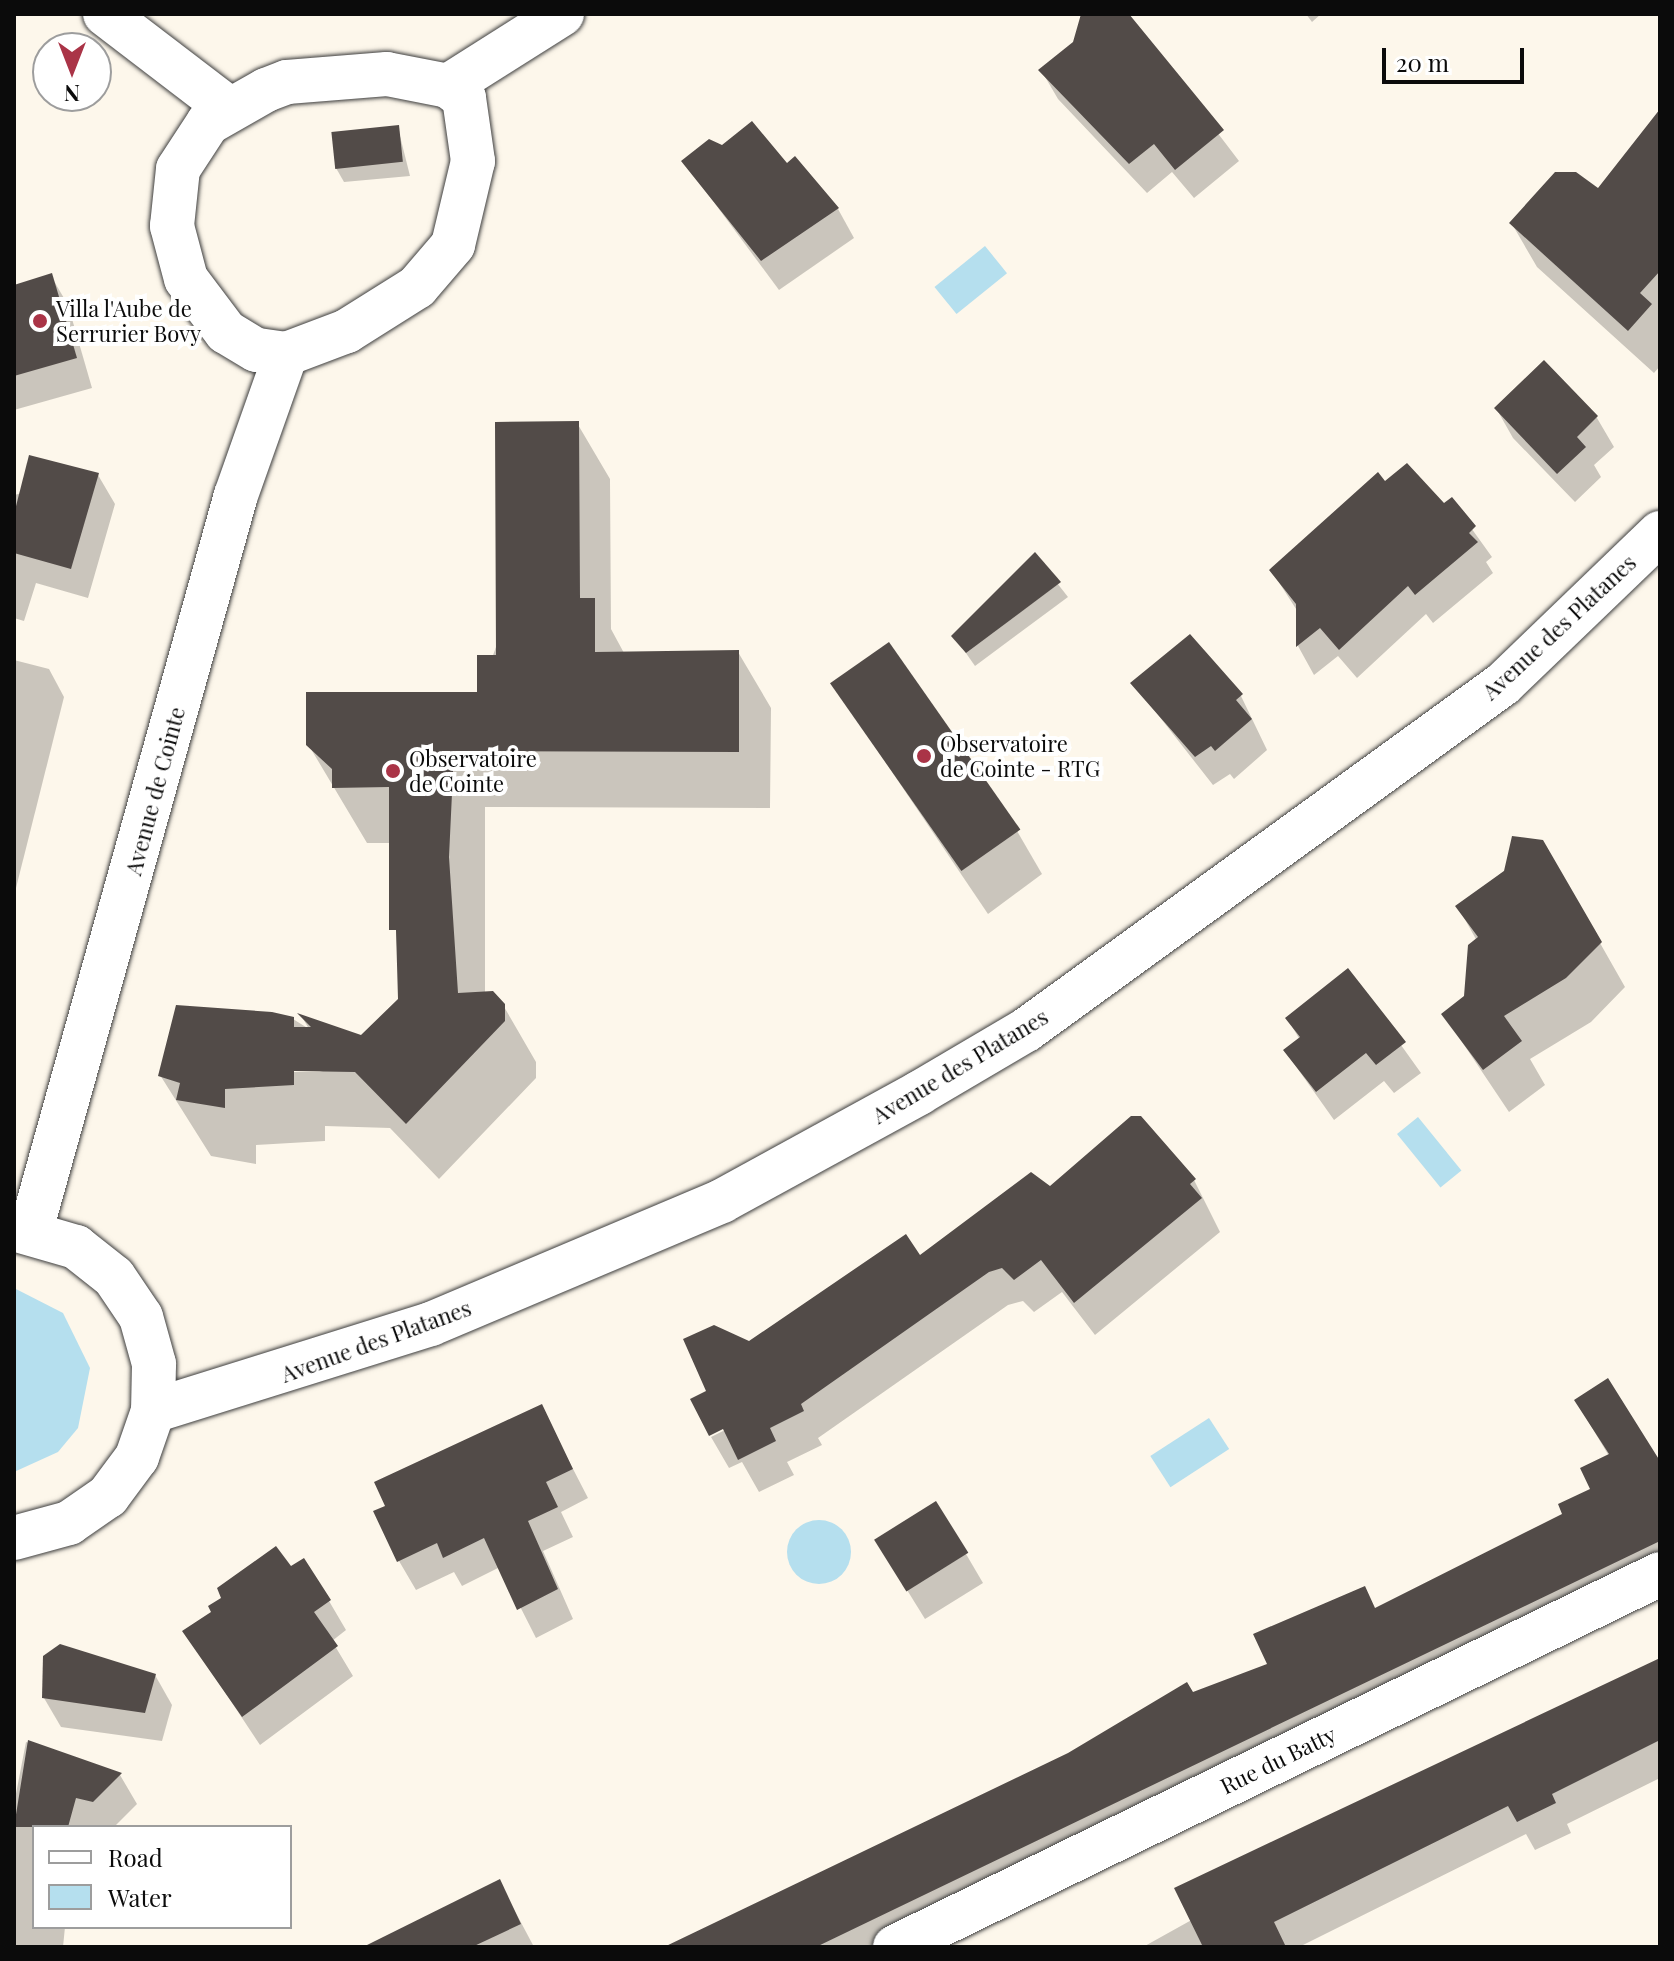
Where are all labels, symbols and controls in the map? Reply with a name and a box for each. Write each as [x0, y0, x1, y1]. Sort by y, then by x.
north arrow [32, 32, 112, 112]
scale bar [1386, 32, 1528, 82]
text: 20 m [1396, 46, 1449, 78]
text: N [64, 79, 80, 109]
place label: Villa l'Aube de Serrurier Bovy [56, 295, 201, 346]
marker: Villa l'Aube de Serrurier Bovy [31, 312, 49, 330]
street label: Avenue des Platanes [1477, 549, 1641, 705]
street label: Avenue de Cointe [120, 704, 190, 878]
place label: Observatoire de Cointe - RTG [940, 730, 1100, 782]
place label: Observatoire de Cointe [409, 745, 537, 796]
marker: Observatoire de Cointe - RTG [915, 747, 933, 765]
marker: Observatoire de Cointe [384, 762, 402, 780]
street label: Avenue des Platanes [867, 1003, 1053, 1129]
street label: Avenue des Platanes [277, 1294, 475, 1388]
street label: Rue du Batty [1216, 1721, 1340, 1799]
legend [32, 1825, 292, 1929]
text: Road [108, 1841, 163, 1873]
text: Water [108, 1881, 172, 1913]

